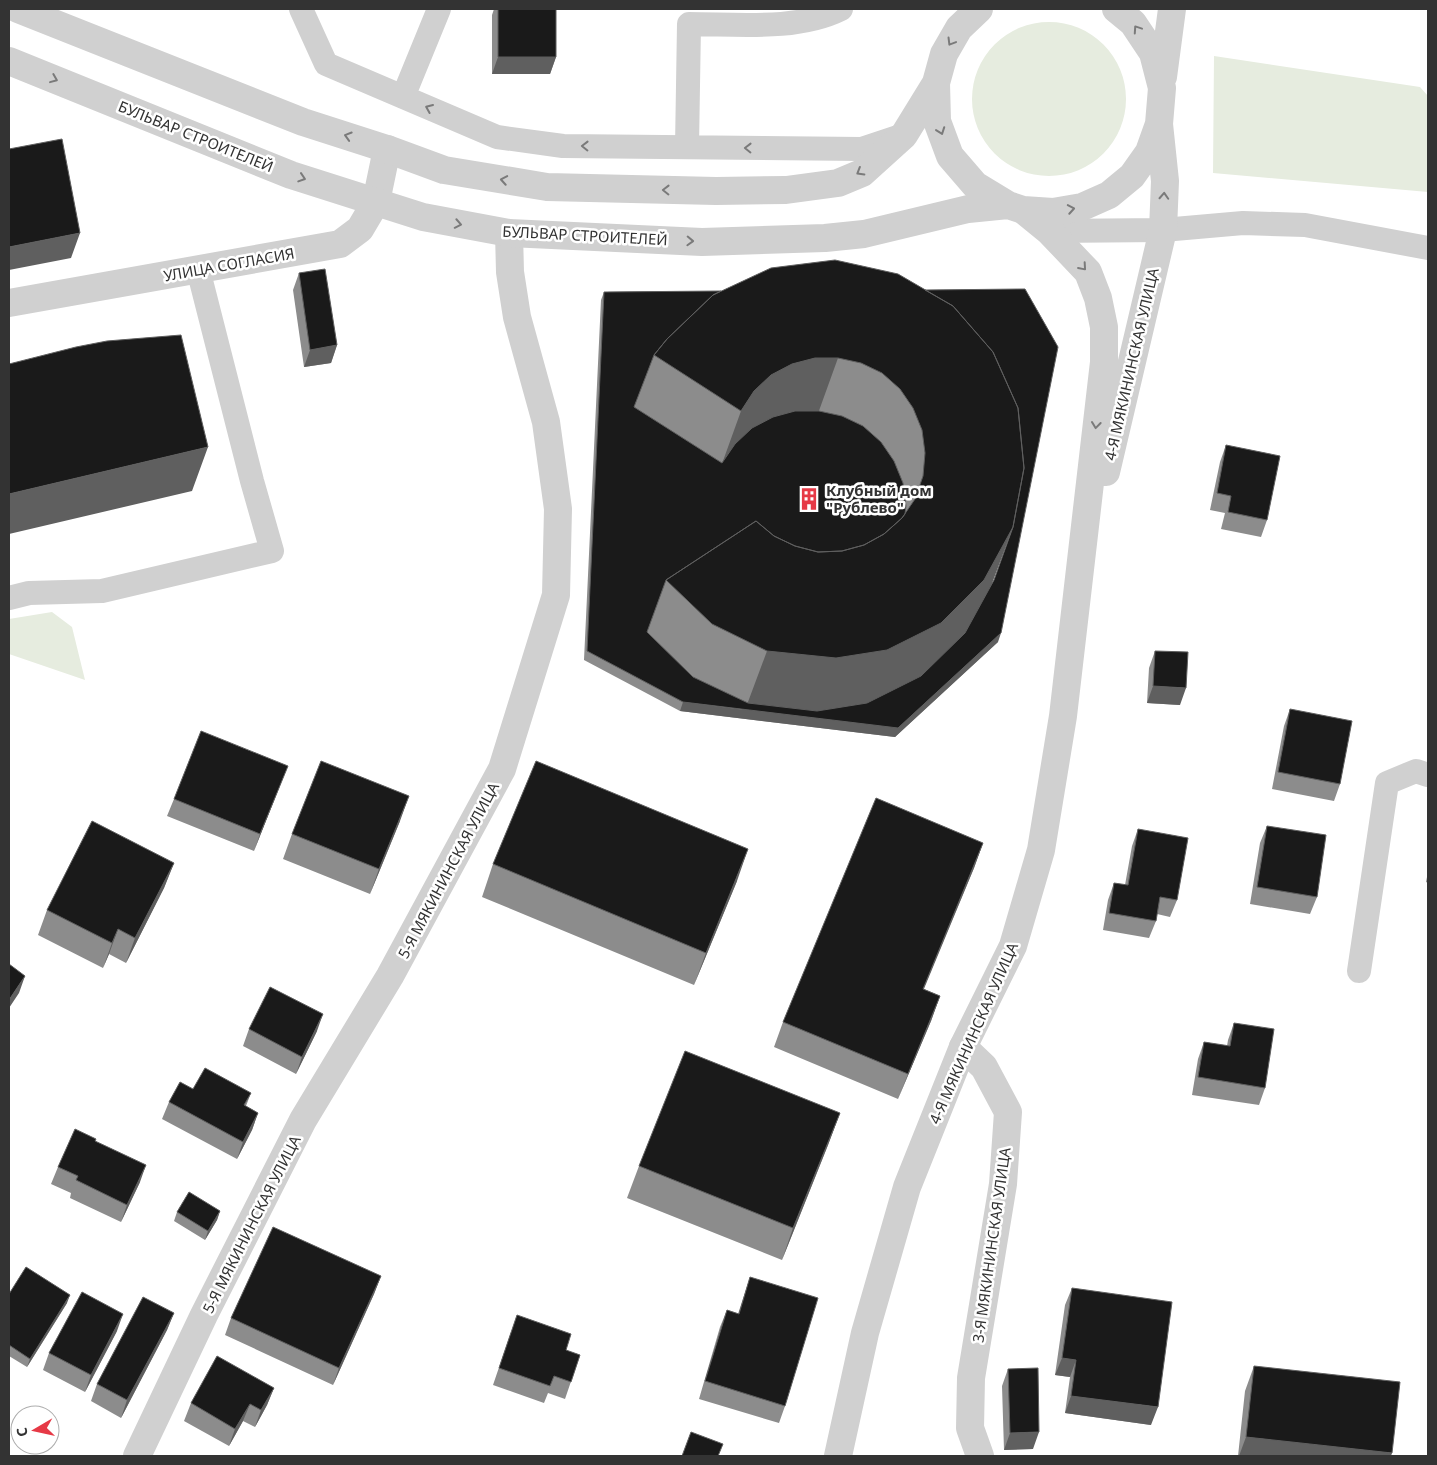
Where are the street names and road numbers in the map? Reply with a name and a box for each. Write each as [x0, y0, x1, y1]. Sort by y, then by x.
street label: БУЛЬВАР СТРОИТЕЛЕЙ [115, 96, 277, 176]
street label: БУЛЬВАР СТРОИТЕЛЕЙ [502, 221, 668, 249]
street label: УЛИЦА СОГЛАСИЯ [162, 243, 296, 285]
street label: 4-Я МЯКИНИНСКАЯ УЛИЦА [1099, 265, 1163, 462]
street label: 5-Я МЯКИНИНСКАЯ УЛИЦА [393, 778, 503, 962]
street label: 4-Я МЯКИНИНСКАЯ УЛИЦА [924, 939, 1022, 1127]
street label: 5-Я МЯКИНИНСКАЯ УЛИЦА [197, 1131, 305, 1316]
street label: 3-Я МЯКИНИНСКАЯ УЛИЦА [967, 1146, 1015, 1344]

